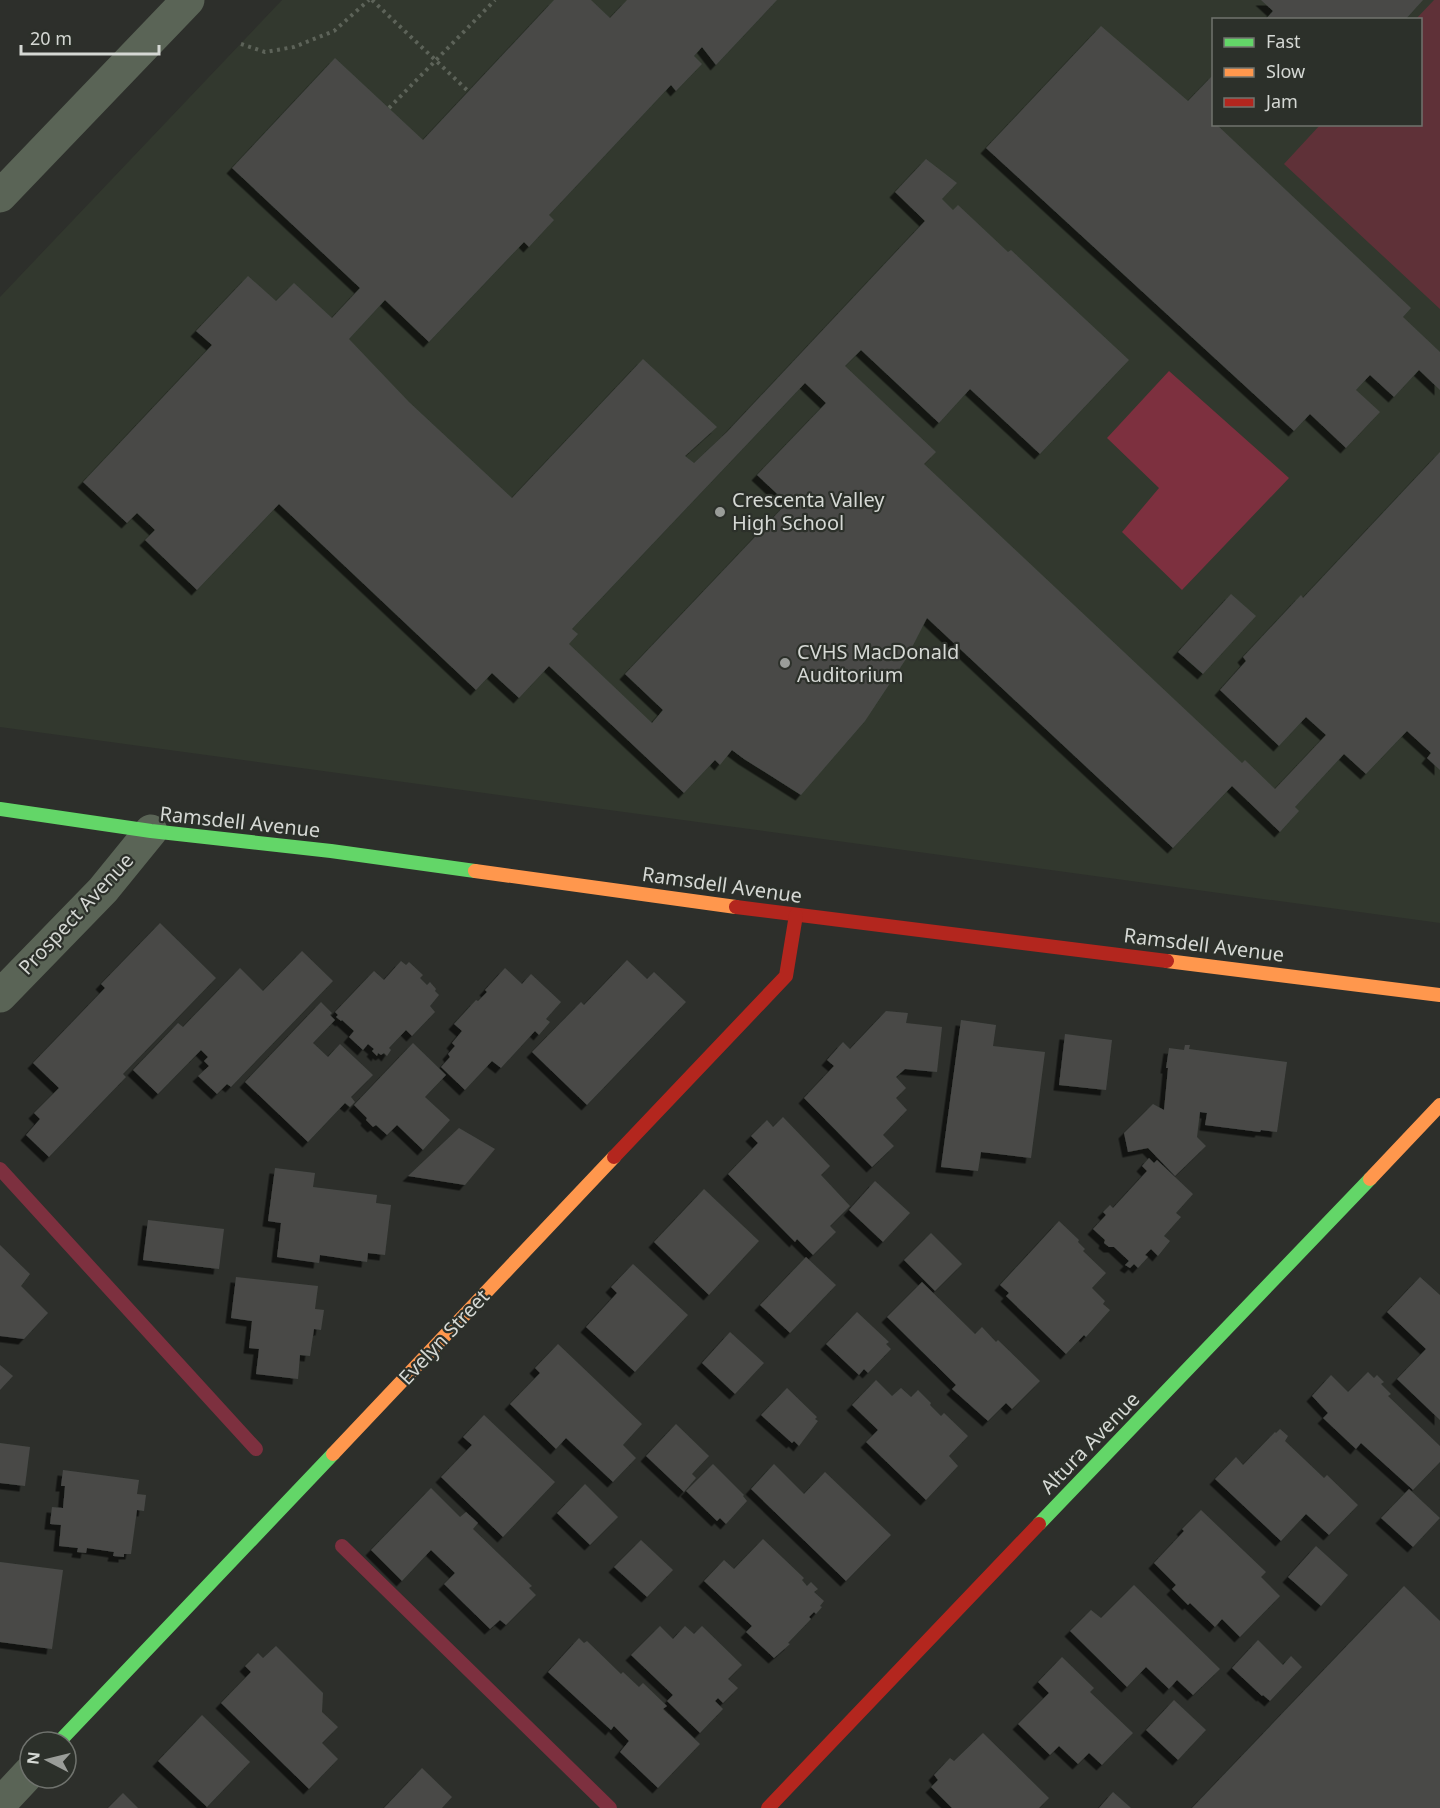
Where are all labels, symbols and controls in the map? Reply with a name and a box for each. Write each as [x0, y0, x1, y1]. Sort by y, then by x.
scale bar [21, 18, 159, 56]
legend [1212, 18, 1422, 126]
text: 20 m [30, 26, 72, 50]
text: Fast [1266, 29, 1301, 53]
text: Slow [1266, 59, 1305, 83]
text: Jam [1264, 89, 1298, 113]
place label: Crescenta Valley High School [732, 486, 885, 536]
marker: Crescenta Valley High School [713, 505, 727, 519]
place label: CVHS MacDonald Auditorium [797, 638, 959, 688]
marker: CVHS MacDonald Auditorium [778, 656, 792, 670]
street label: Ramsdell Avenue [158, 800, 322, 843]
street label: Prospect Avenue [12, 847, 139, 980]
street label: Ramsdell Avenue [640, 860, 804, 909]
street label: Ramsdell Avenue [1122, 921, 1286, 968]
street label: Evelyn Street [392, 1283, 495, 1390]
street label: Altura Avenue [1034, 1386, 1145, 1500]
north arrow [18, 1730, 78, 1790]
text: N [21, 1750, 45, 1766]

